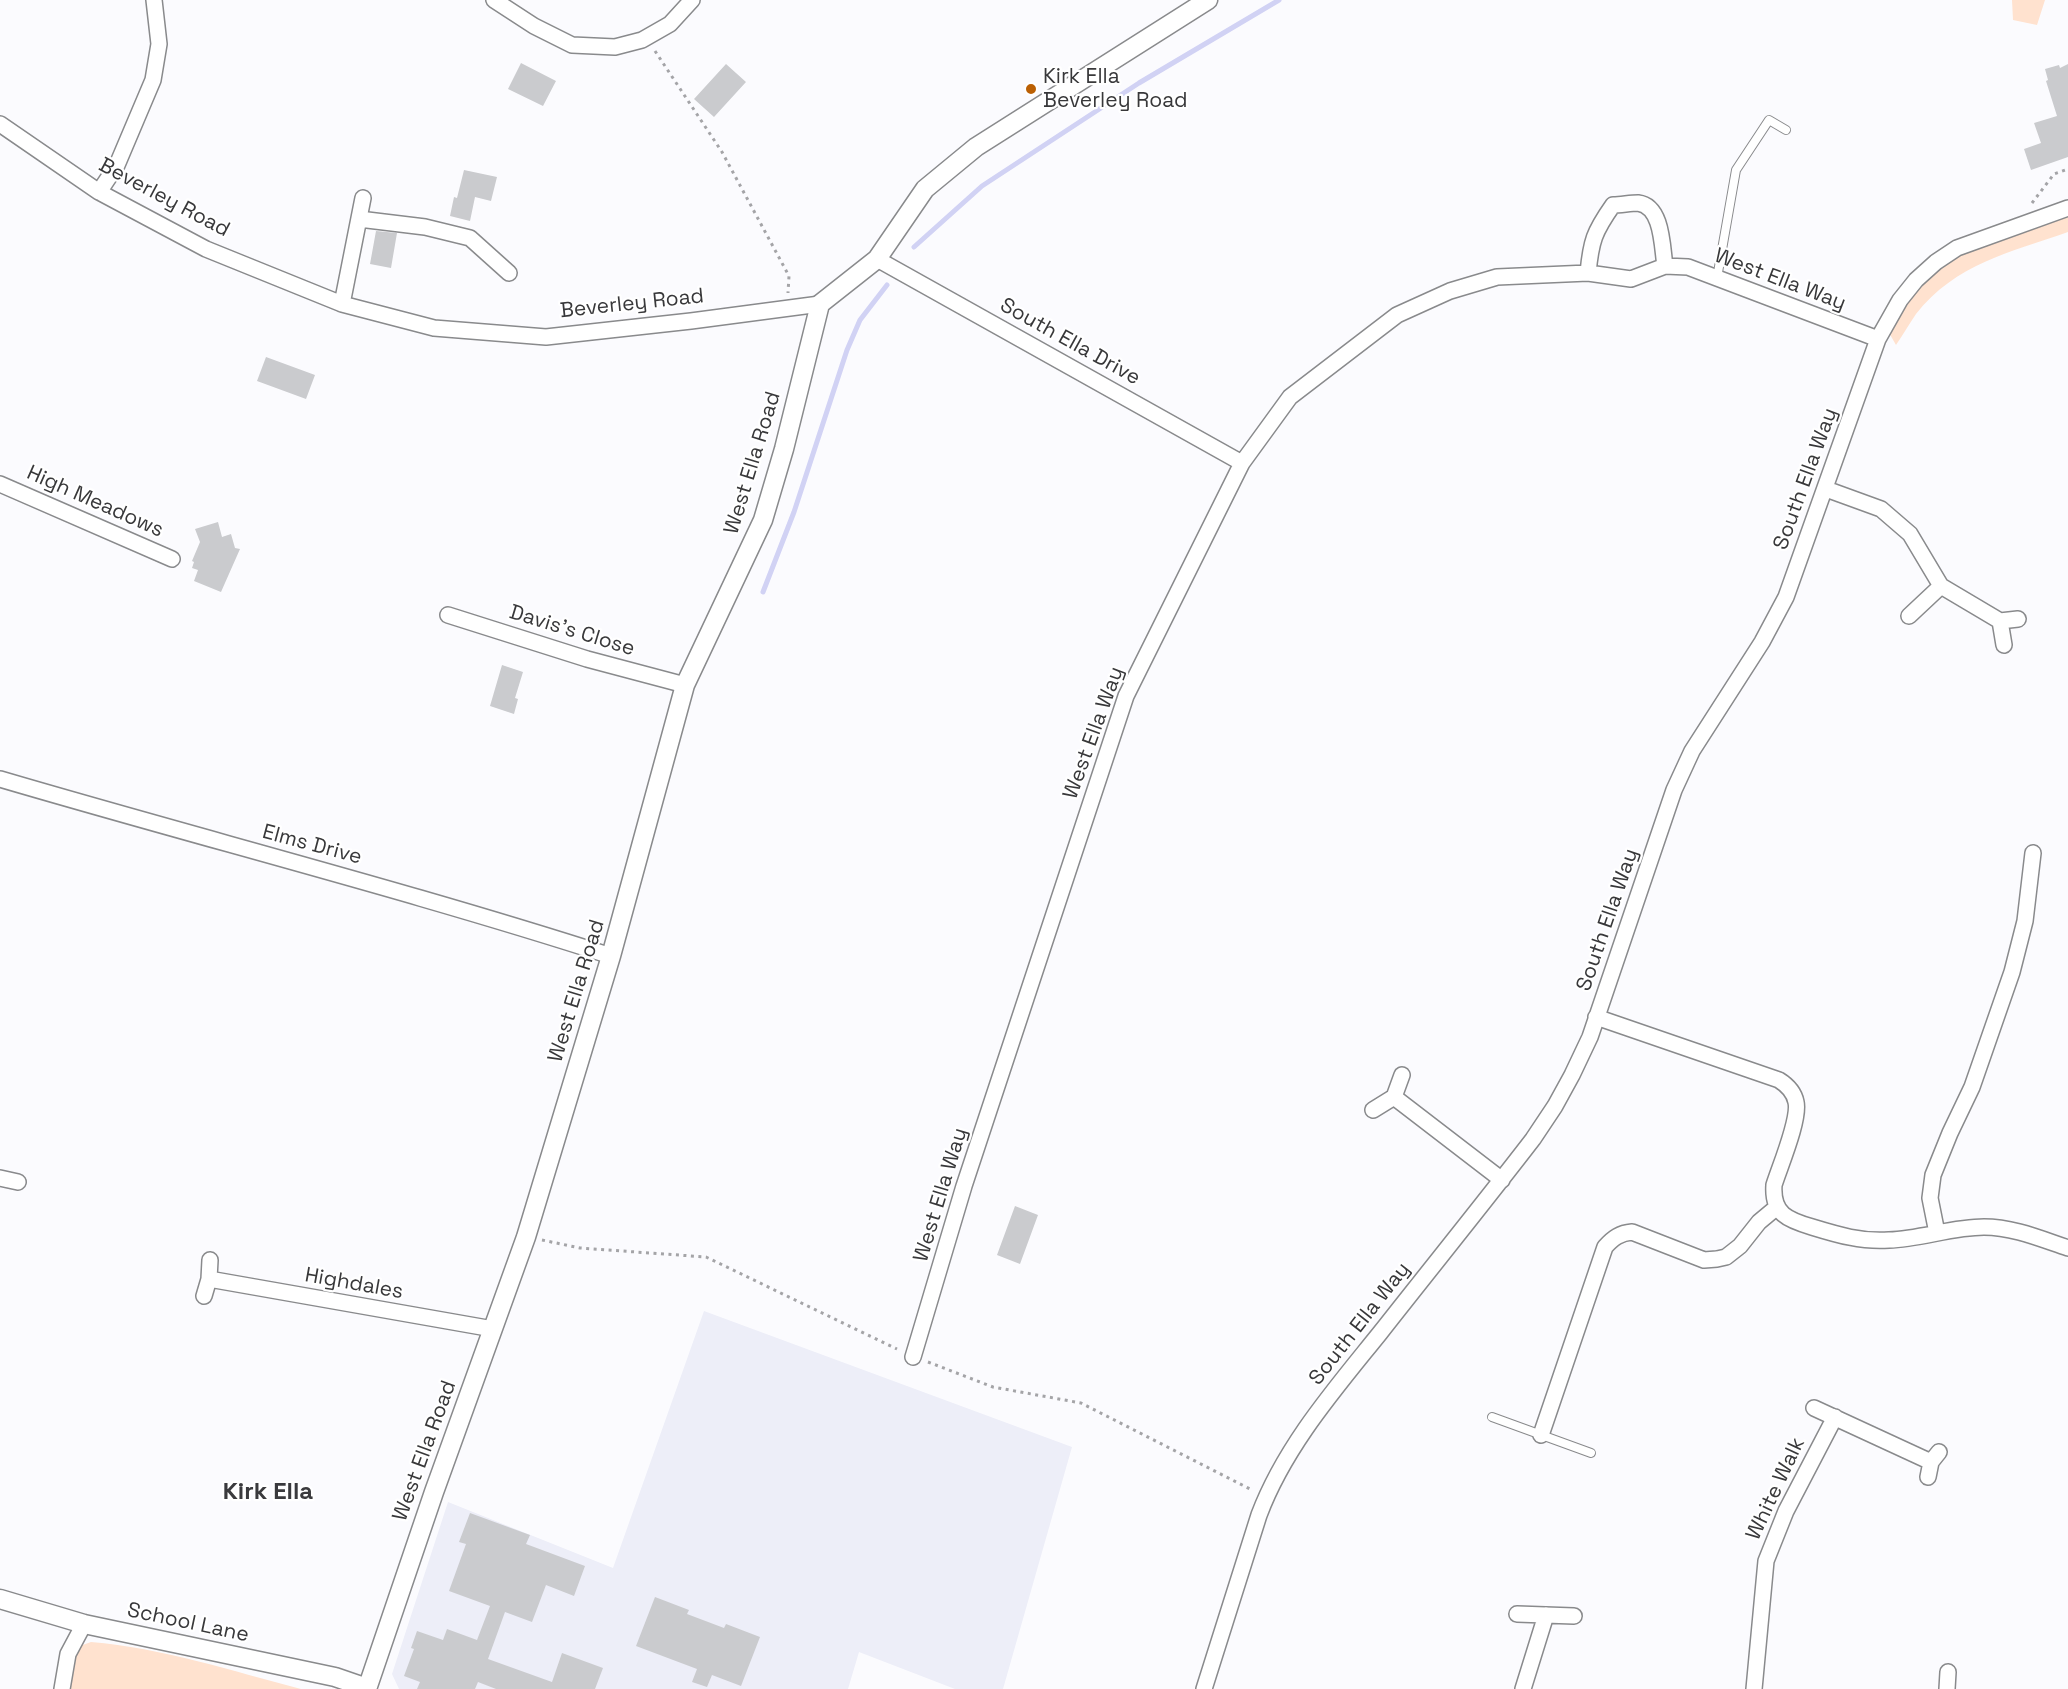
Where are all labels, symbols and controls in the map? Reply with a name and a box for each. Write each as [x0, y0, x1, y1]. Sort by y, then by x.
place label: Kirk Ella Beverley Road [1043, 64, 1187, 114]
marker: Kirk Ella Beverley Road [1024, 82, 1038, 96]
street label: Beverley Road [94, 153, 234, 243]
street label: West Ella Way [1711, 243, 1849, 317]
street label: Beverley Road [559, 284, 705, 324]
street label: South Ella Drive [995, 293, 1145, 391]
street label: West Ella Road [719, 389, 787, 537]
street label: South Ella Way [1769, 405, 1843, 553]
street label: High Meadows [23, 461, 167, 543]
street label: Davis's Close [506, 600, 638, 662]
street label: West Ella Way [1058, 663, 1130, 803]
street label: Elms Drive [260, 820, 364, 870]
street label: South Ella Way [1572, 845, 1644, 995]
street label: West Ella Road [543, 917, 611, 1065]
street label: West Ella Way [909, 1125, 973, 1265]
street label: South Ella Way [1304, 1258, 1416, 1390]
street label: Highdales [303, 1263, 405, 1305]
street label: West Ella Road [388, 1377, 462, 1525]
street label: White Walk [1741, 1434, 1811, 1544]
district label: Kirk Ella [223, 1478, 313, 1506]
street label: School Lane [125, 1598, 251, 1648]

